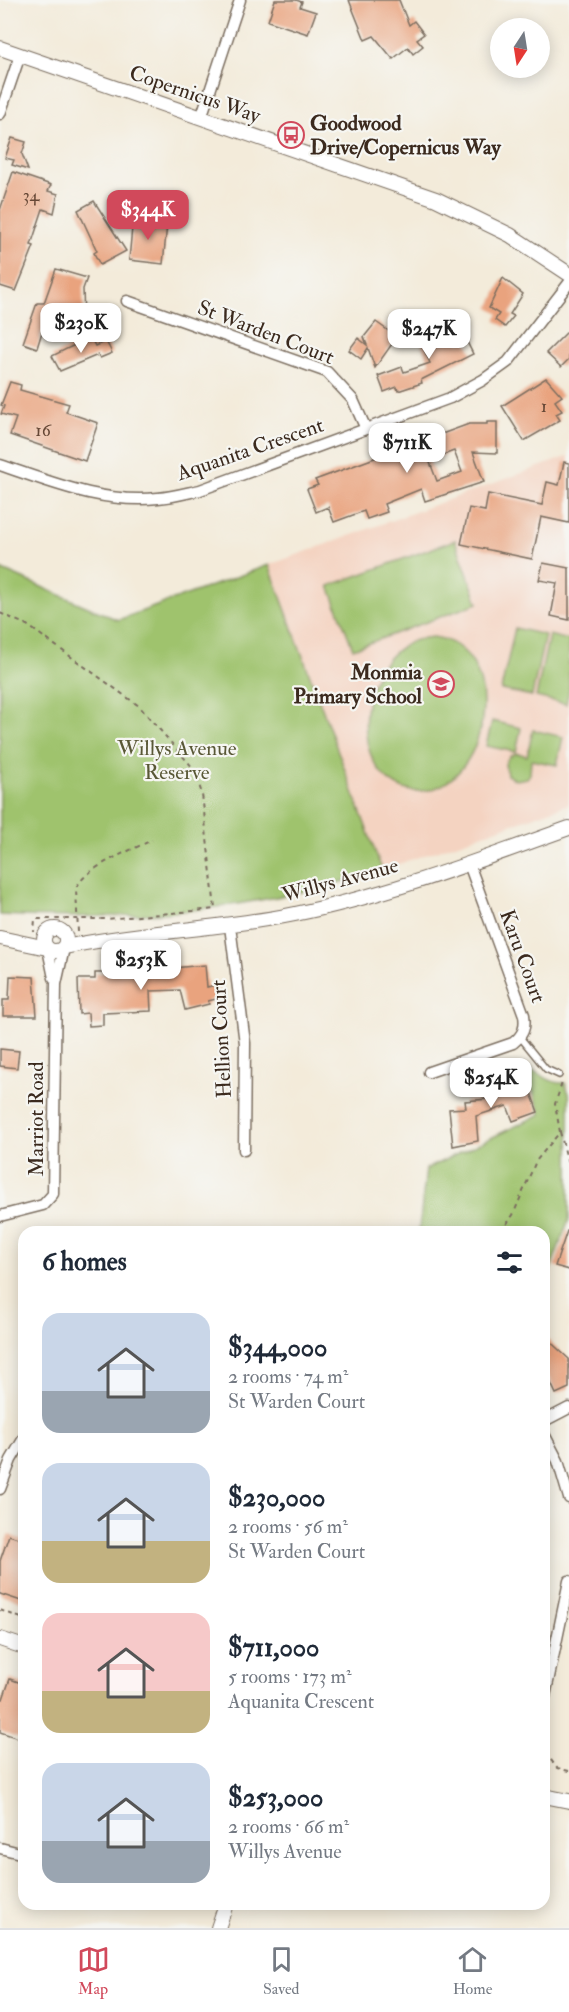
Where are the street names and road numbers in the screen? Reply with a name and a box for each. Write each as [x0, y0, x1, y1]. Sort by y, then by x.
street label: Copernicus Way [126, 59, 265, 130]
street label: St Warden Court [194, 294, 338, 371]
street label: Aquanita Crescent [172, 412, 327, 488]
street label: Willys Avenue [278, 852, 401, 909]
street label: Karu Court [493, 906, 552, 1007]
street label: Hellion Court [205, 979, 238, 1099]
street label: Marriot Road [23, 1061, 50, 1177]

